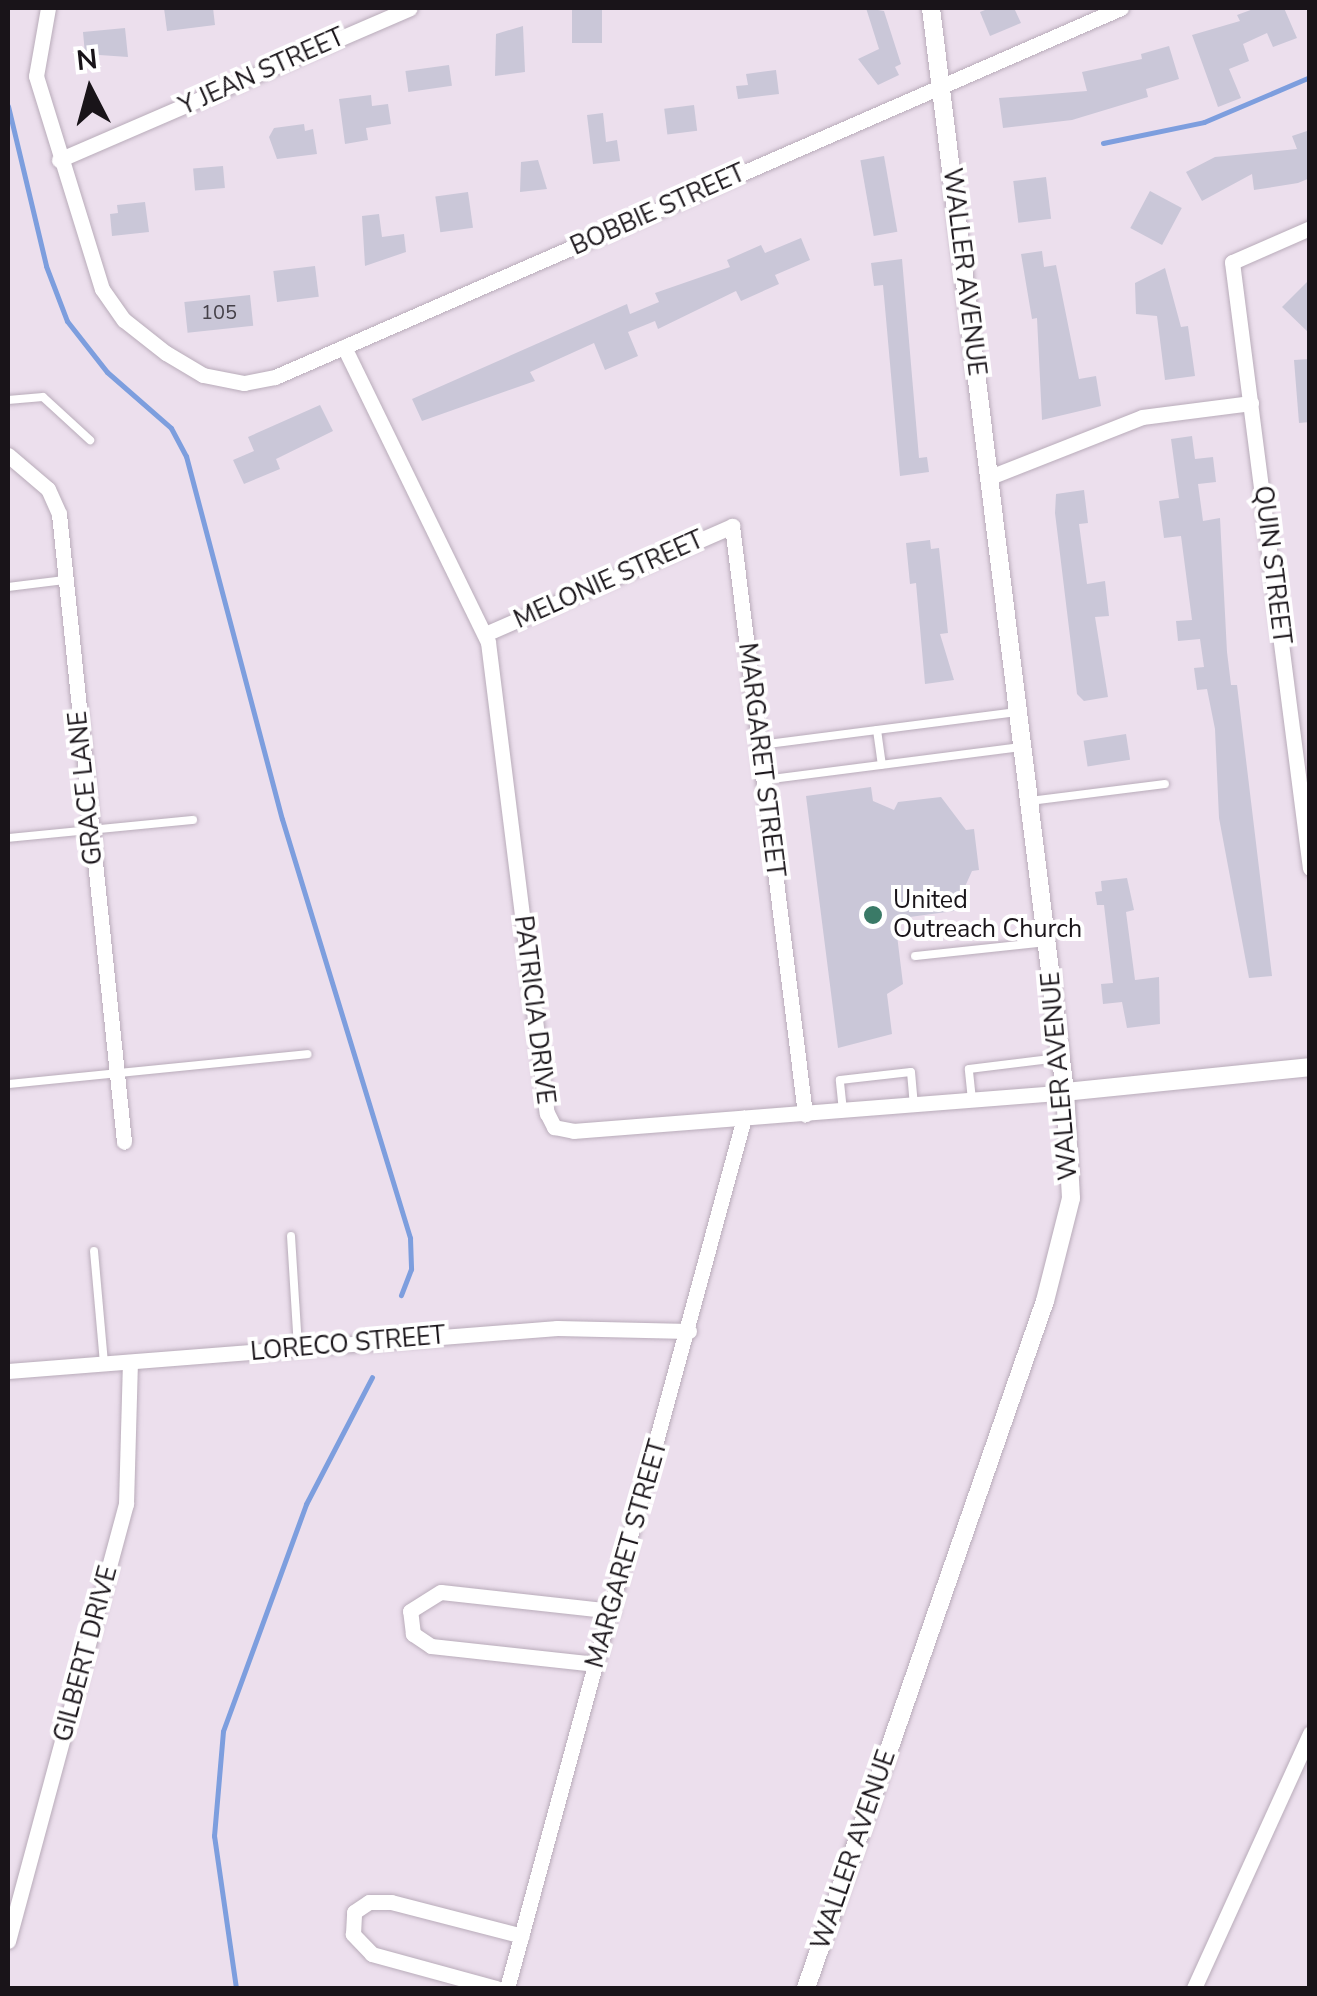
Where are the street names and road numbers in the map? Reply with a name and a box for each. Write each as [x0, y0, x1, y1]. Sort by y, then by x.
street label: Y JEAN STREET [175, 22, 349, 122]
street label: BOBBIE STREET [566, 158, 750, 262]
street label: WALLER AVENUE [936, 166, 992, 378]
street label: QUIN STREET [1247, 484, 1297, 646]
street label: MELONIE STREET [510, 525, 708, 635]
street label: MARGARET STREET [732, 641, 790, 879]
street label: GRACE LANE [63, 710, 109, 866]
street label: PATRICIA DRIVE [508, 914, 560, 1106]
street label: WALLER AVENUE [1036, 970, 1084, 1182]
street label: LORECO STREET [249, 1321, 447, 1367]
street label: MARGARET STREET [580, 1437, 674, 1671]
street label: GILBERT DRIVE [48, 1563, 124, 1745]
street label: WALLER AVENUE [806, 1746, 902, 1954]

